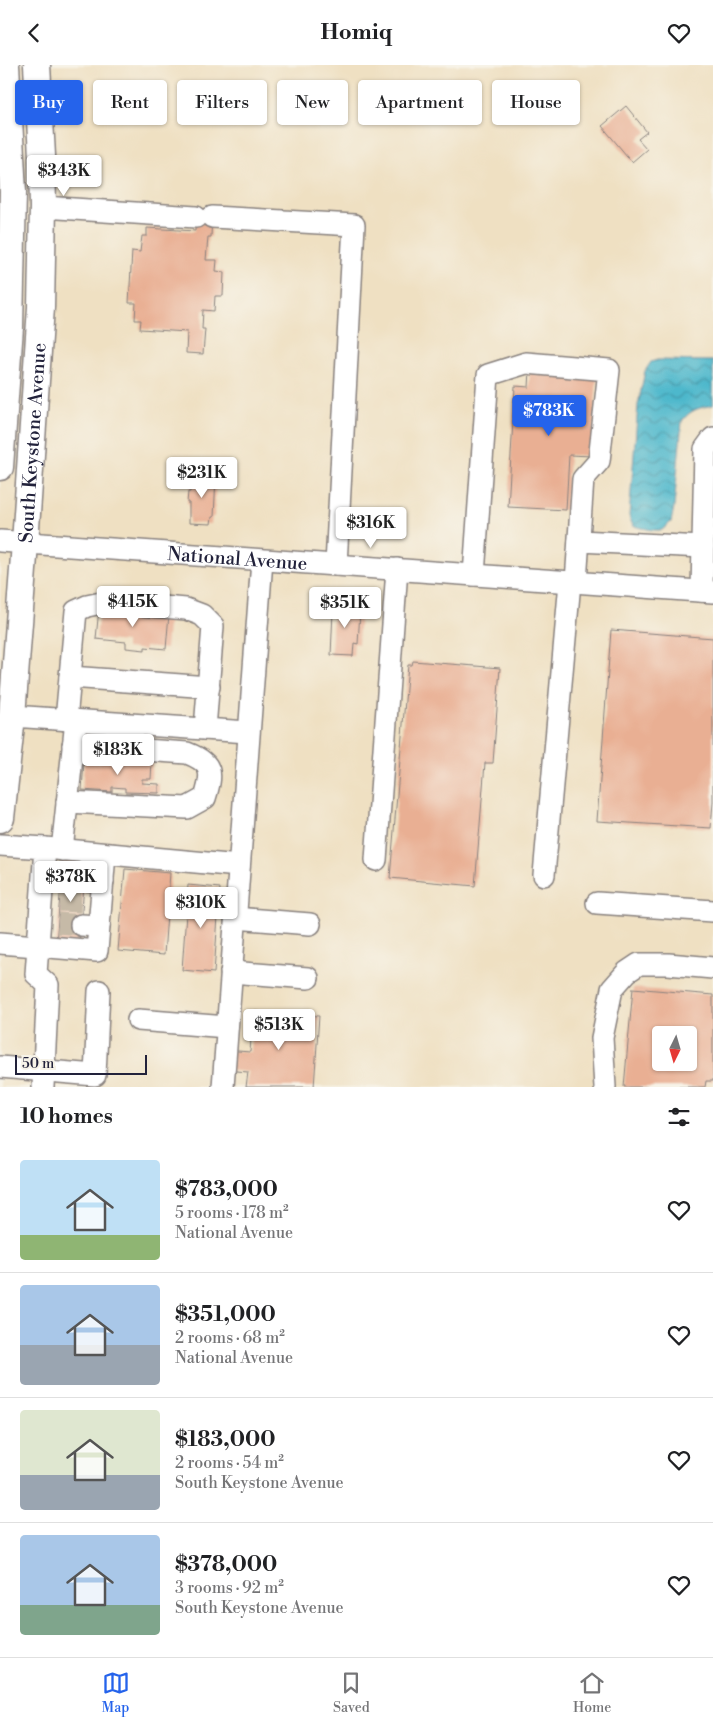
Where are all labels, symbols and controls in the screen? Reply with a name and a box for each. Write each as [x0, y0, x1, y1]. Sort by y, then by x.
icon: back [20, 19, 48, 47]
text: Homiq [321, 19, 392, 46]
icon: heart [665, 19, 693, 47]
chip: Buy [15, 80, 83, 125]
chip: Rent [93, 80, 167, 125]
chip: Filters [177, 80, 267, 125]
chip: New [277, 80, 348, 125]
chip: Apartment [358, 80, 482, 125]
chip: House [492, 80, 580, 125]
pin: $343K [29, 155, 99, 197]
text: $343K [38, 161, 90, 181]
street label: South Keystone Avenue [14, 342, 52, 544]
pin: $783K [514, 395, 584, 437]
text: $783K [523, 401, 575, 421]
pin: $231K [167, 457, 237, 499]
text: $231K [177, 463, 227, 483]
pin: $316K [336, 507, 406, 549]
text: $316K [347, 513, 395, 533]
street label: National Avenue [166, 542, 308, 576]
pin: $415K [98, 585, 168, 628]
pin: $351K [310, 587, 380, 629]
text: $415K [108, 592, 158, 612]
text: $351K [320, 593, 370, 613]
pin: $183K [83, 733, 153, 776]
text: $183K [93, 740, 143, 760]
pin: $378K [36, 861, 106, 903]
text: $378K [45, 867, 97, 887]
pin: $310K [166, 887, 236, 929]
text: $310K [176, 893, 226, 913]
pin: $513K [244, 1009, 314, 1051]
text: $513K [254, 1015, 304, 1035]
north arrow [652, 1026, 698, 1071]
map controls [652, 1026, 697, 1071]
scale bar [15, 1052, 148, 1075]
text: 50 m [22, 1055, 54, 1073]
icon: filters [665, 1103, 693, 1131]
text: 10 homes [20, 1104, 113, 1130]
text: $783,000 [175, 1177, 278, 1203]
icon: home [60, 1180, 120, 1240]
icon: heart [665, 1196, 693, 1224]
text: 5 rooms · 178 m² [175, 1203, 289, 1223]
text: National Avenue [175, 1223, 293, 1243]
text: $351,000 [175, 1302, 276, 1328]
icon: home [60, 1305, 120, 1365]
icon: heart [665, 1321, 693, 1349]
text: 2 rooms · 68 m² [175, 1328, 285, 1348]
text: National Avenue [175, 1348, 293, 1368]
text: $183,000 [175, 1427, 276, 1453]
icon: home [60, 1430, 120, 1490]
icon: heart [665, 1446, 693, 1474]
text: 2 rooms · 54 m² [175, 1453, 284, 1473]
text: South Keystone Avenue [175, 1473, 344, 1493]
text: $378,000 [175, 1552, 277, 1578]
icon: home [60, 1555, 120, 1615]
icon: heart [665, 1571, 693, 1599]
text: 3 rooms · 92 m² [175, 1578, 284, 1598]
text: South Keystone Avenue [175, 1598, 344, 1618]
tab: Map [102, 1669, 130, 1717]
tab: Saved [333, 1669, 370, 1717]
tab: Home [573, 1669, 611, 1717]

